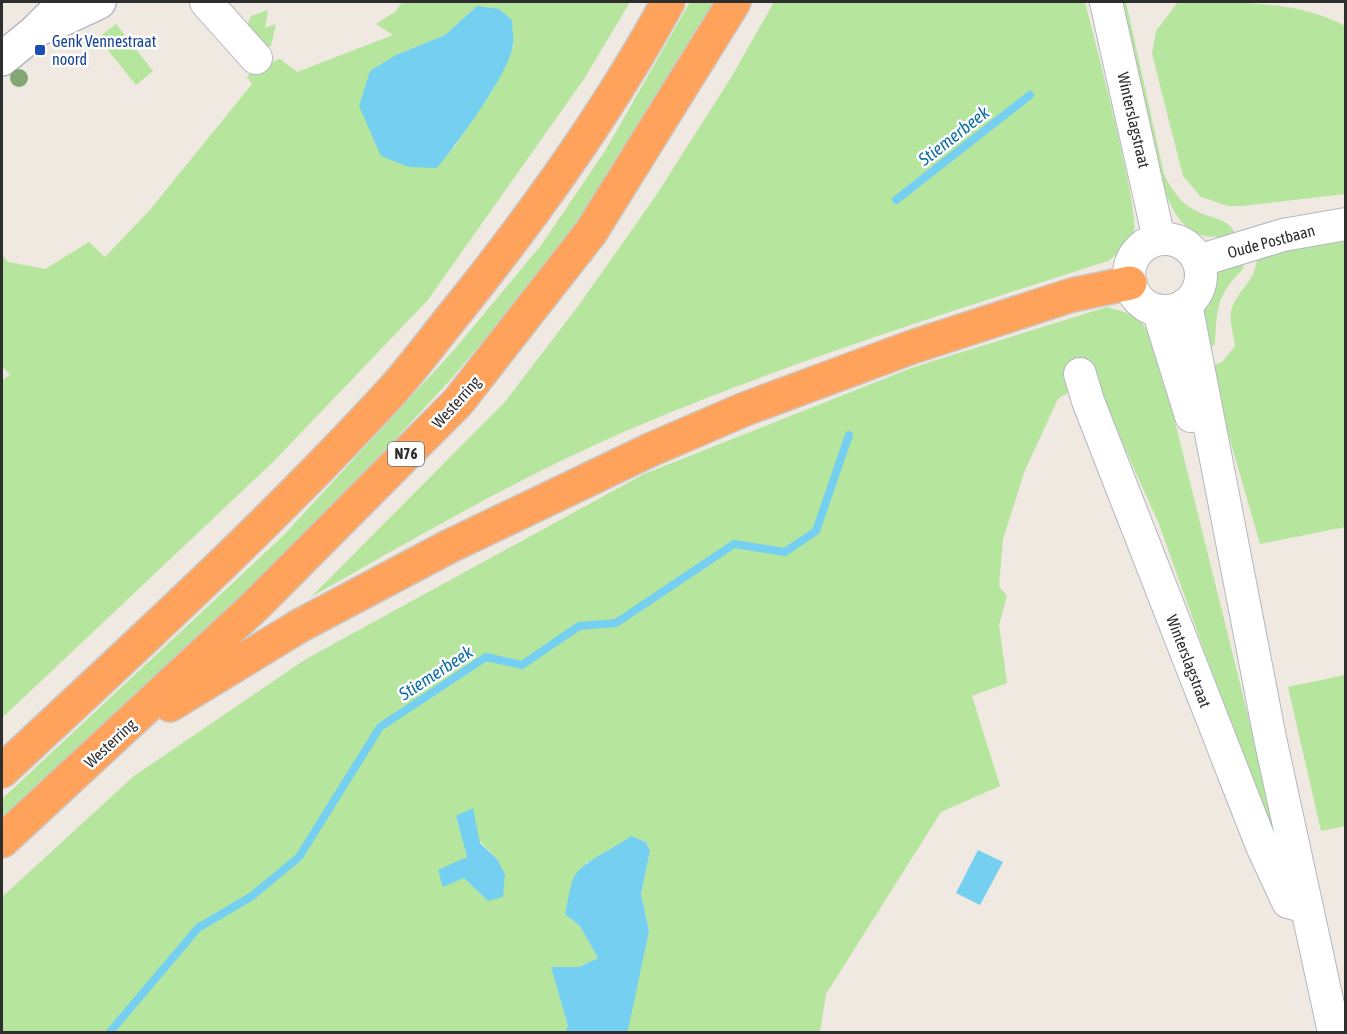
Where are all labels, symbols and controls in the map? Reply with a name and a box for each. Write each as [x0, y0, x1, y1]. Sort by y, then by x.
place label: Genk Vennestraat noord [52, 32, 157, 68]
marker: Genk Vennestraat noord [33, 43, 47, 57]
street label: Winterslagstraat [1113, 70, 1154, 170]
water label: Stiemerbeek [913, 101, 994, 170]
street label: Oude Postbaan [1225, 221, 1317, 261]
street label: Westerring [428, 372, 485, 432]
road number: N76 [388, 442, 424, 466]
street label: Winterslagstraat [1162, 612, 1215, 711]
water label: Stiemerbeek [394, 640, 478, 705]
street label: Westerring [81, 715, 140, 772]

